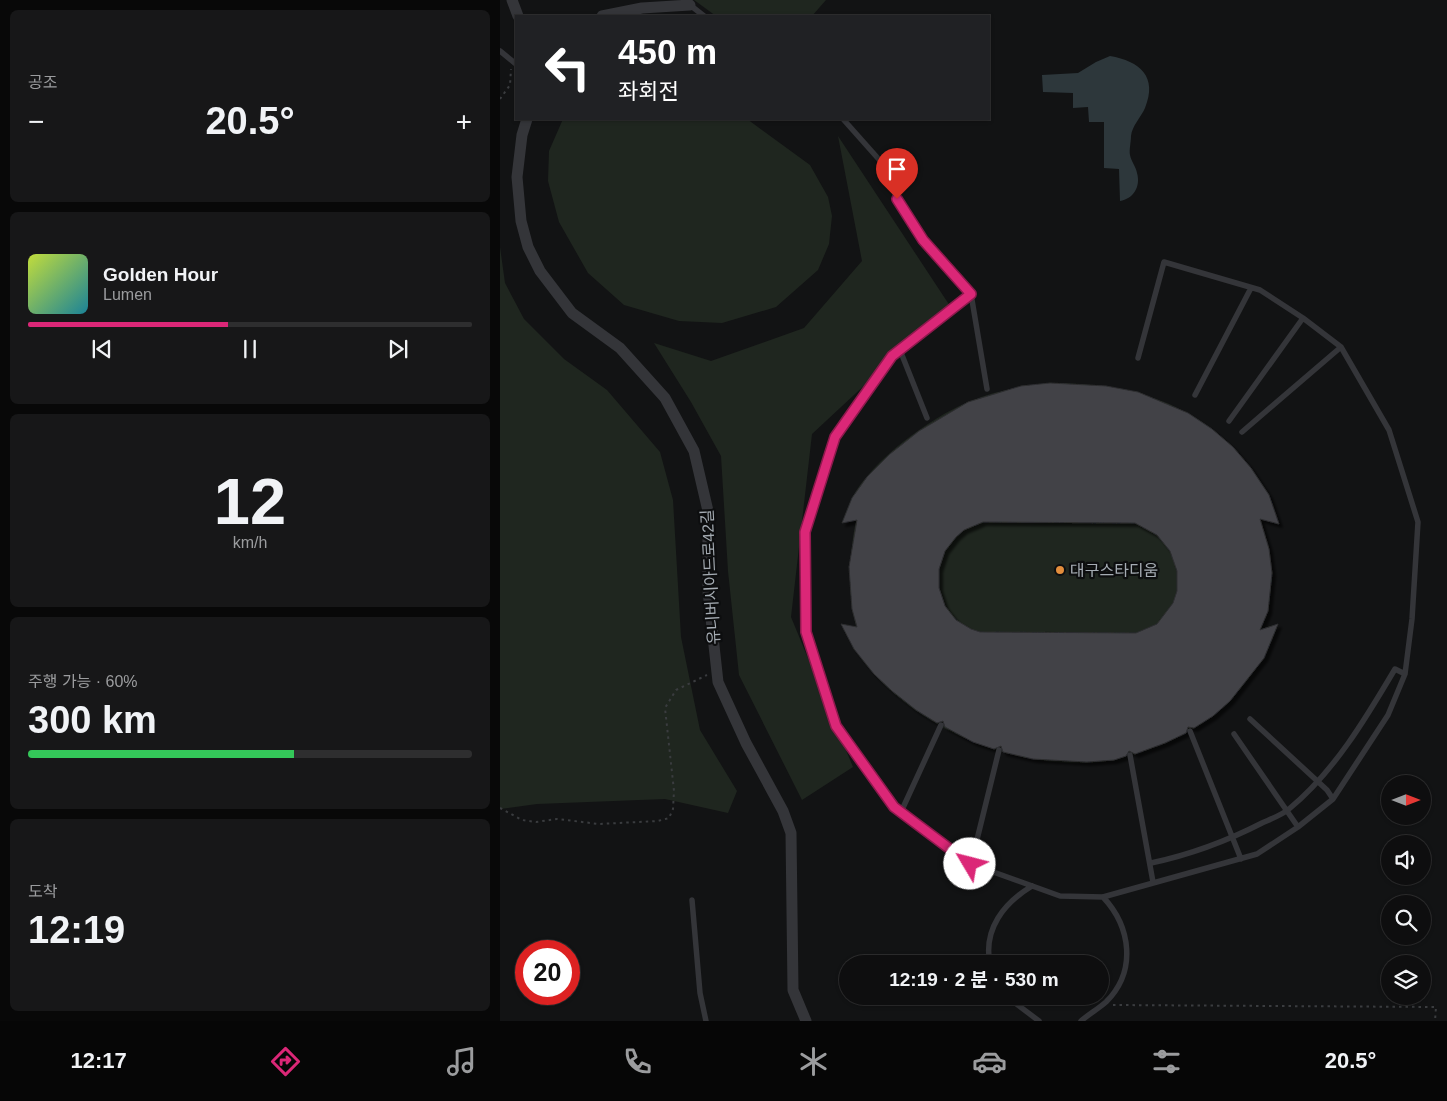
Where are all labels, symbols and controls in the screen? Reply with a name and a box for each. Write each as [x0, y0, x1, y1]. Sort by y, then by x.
text: 450 m [618, 32, 717, 71]
icon: left [535, 35, 600, 100]
text: 공조 [28, 74, 57, 91]
text: 좌회전 [618, 79, 679, 104]
text: 20.5° [205, 100, 295, 142]
text: − [28, 106, 44, 137]
text: + [456, 106, 472, 137]
pin [876, 148, 918, 199]
icon: arrive [883, 155, 911, 183]
text: Golden Hour [103, 264, 218, 285]
text: Lumen [103, 286, 152, 303]
icon: previous [88, 335, 116, 363]
icon: pause [236, 335, 264, 363]
icon: next [384, 335, 412, 363]
text: 12 [214, 465, 286, 538]
street label: 유니버시아드로42길 [698, 509, 723, 645]
text: km/h [233, 534, 267, 551]
place label: 대구스타디움 [1070, 562, 1158, 579]
marker: 대구스타디움 [1054, 564, 1066, 576]
text: 주행 가능 · 60% [28, 673, 138, 690]
text: 300 km [28, 699, 157, 741]
north arrow [1381, 775, 1431, 825]
map controls [1381, 775, 1431, 1005]
button: sound [1381, 835, 1431, 885]
position arrow [943, 837, 995, 889]
text: 도착 [28, 883, 57, 900]
button: search [1381, 895, 1431, 945]
text: 12:19 [28, 909, 125, 951]
speed limit sign: 20 [515, 940, 580, 1005]
button: layers [1381, 955, 1431, 1005]
text: 12:19 · 2 분 · 530 m [889, 969, 1059, 990]
icon: directions [268, 1044, 303, 1079]
icon: music [444, 1044, 479, 1079]
icon: phone [620, 1044, 655, 1079]
icon: climate [796, 1044, 831, 1079]
icon: car [972, 1044, 1007, 1079]
icon: filters [1149, 1044, 1184, 1079]
text: 12:17 [71, 1048, 127, 1073]
text: 20.5° [1325, 1048, 1376, 1073]

